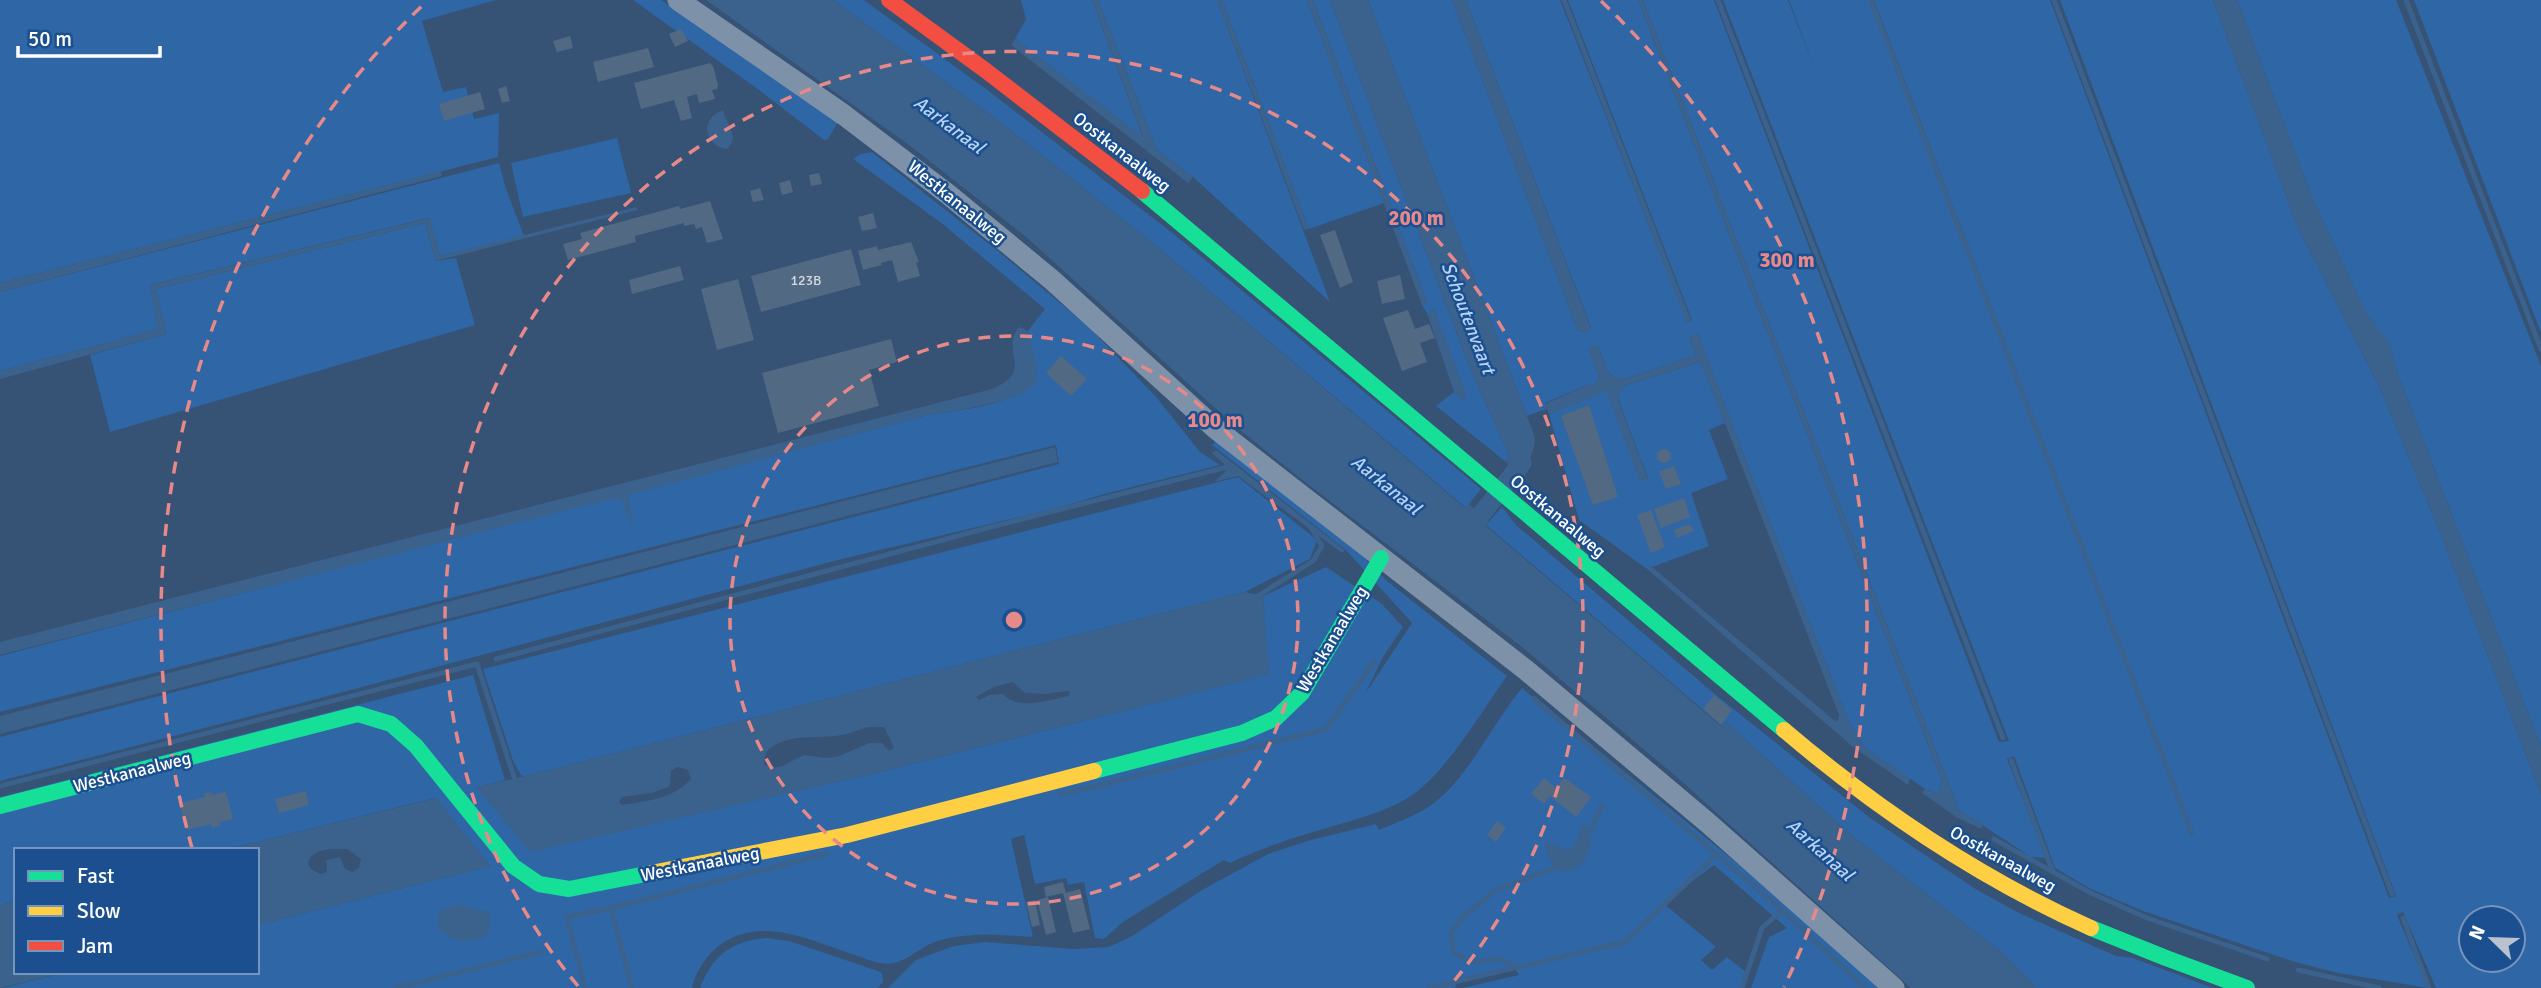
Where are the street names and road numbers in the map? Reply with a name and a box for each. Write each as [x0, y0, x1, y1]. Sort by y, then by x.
street label: Oostkanaalweg [1069, 107, 1175, 197]
street label: Westkanaalweg [903, 156, 1011, 248]
street label: Oostkanaalweg [1506, 470, 1610, 562]
street label: Westkanaalweg [1292, 582, 1372, 696]
street label: Westkanaalweg [71, 747, 193, 797]
street label: Oostkanaalweg [1946, 821, 2060, 897]
street label: Westkanaalweg [639, 842, 761, 886]

